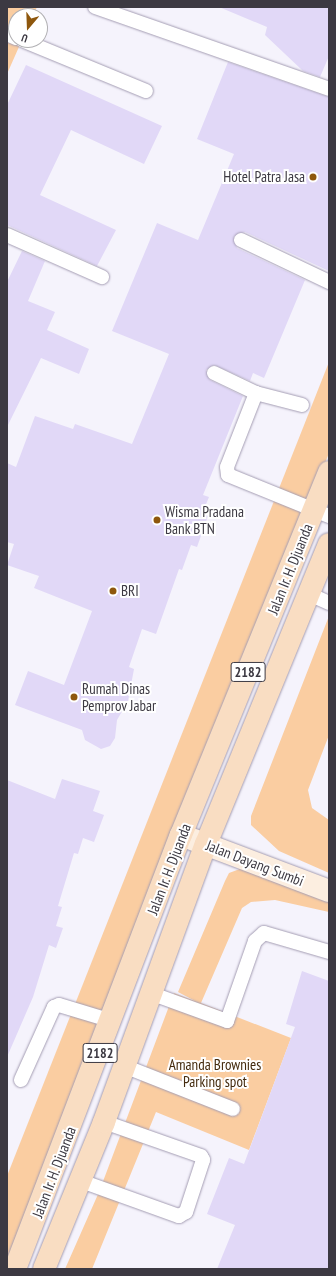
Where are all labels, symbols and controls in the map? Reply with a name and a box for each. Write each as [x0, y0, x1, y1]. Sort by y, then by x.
north arrow [8, 8, 48, 48]
text: U [19, 31, 29, 46]
place label: Hotel Patra Jasa [223, 168, 305, 186]
marker: Hotel Patra Jasa [308, 172, 318, 182]
place label: Wisma Pradana Bank BTN [165, 502, 244, 537]
marker: Wisma Pradana Bank BTN [152, 515, 162, 525]
street label: Jalan Ir. H. Djuanda [263, 520, 317, 618]
place label: BRI [121, 582, 139, 600]
marker: BRI [108, 586, 118, 596]
road number: 2182 [230, 660, 266, 684]
place label: Rumah Dinas Pemprov Jabar [82, 679, 156, 714]
marker: Rumah Dinas Pemprov Jabar [69, 692, 79, 702]
street label: Jalan Ir. H. Djuanda [143, 820, 195, 918]
street label: Jalan Dayang Sumbi [204, 836, 306, 890]
road number: 2182 [82, 1041, 118, 1065]
park label: Amanda Brownies Parking spot [169, 1055, 261, 1090]
street label: Jalan Ir. H. Djuanda [28, 1123, 80, 1221]

